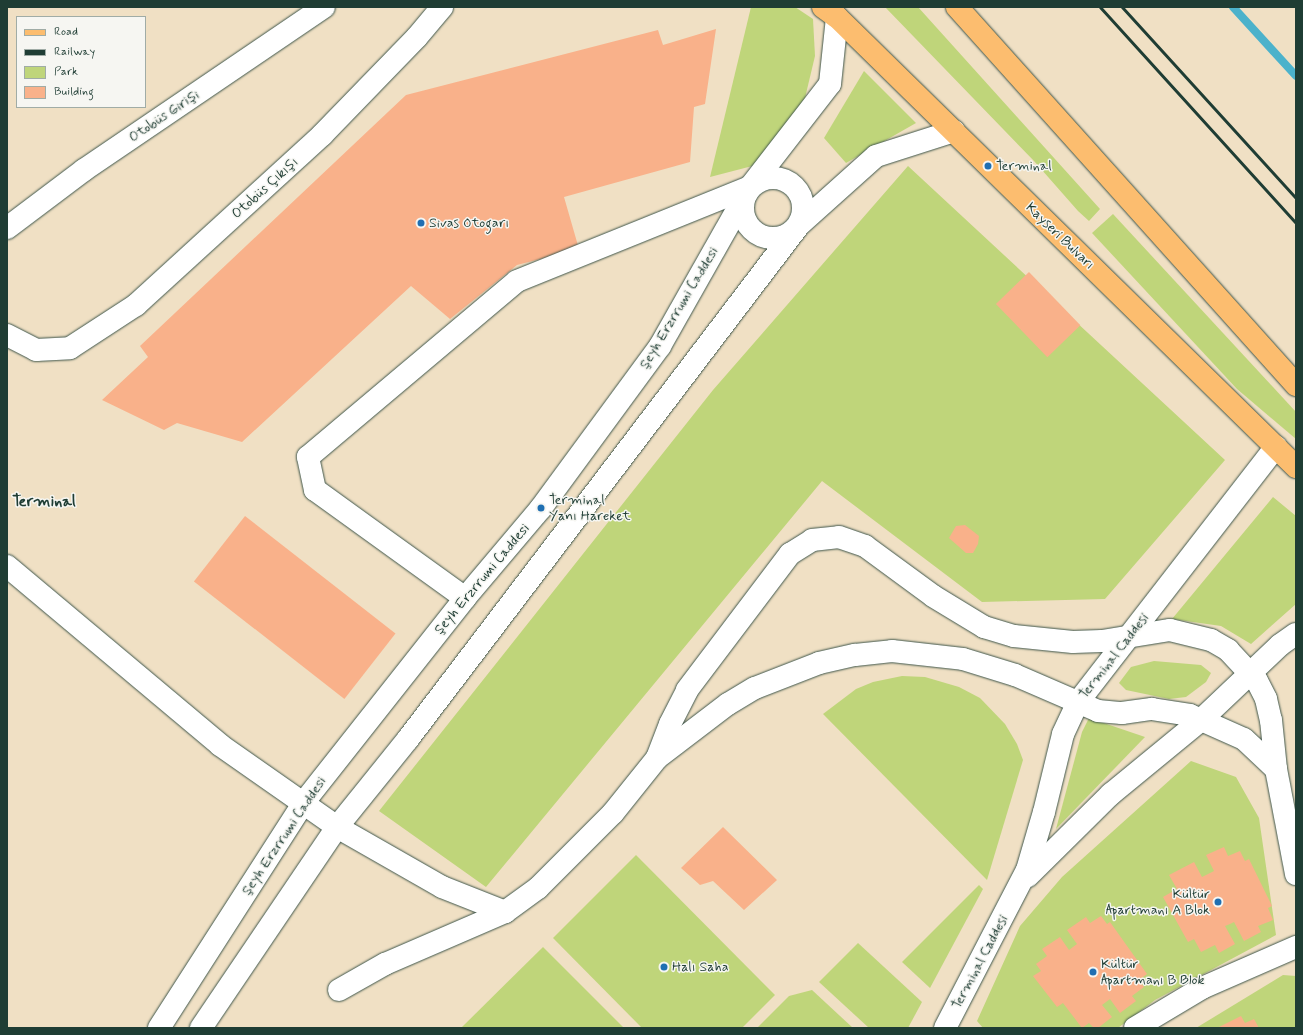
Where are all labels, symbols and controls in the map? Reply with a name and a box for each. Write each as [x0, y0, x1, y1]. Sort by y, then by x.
legend [16, 16, 146, 108]
text: Road [54, 24, 78, 40]
text: Railway [54, 44, 95, 60]
text: Park [54, 64, 78, 80]
text: Building [54, 84, 94, 100]
street label: Otobüs Girişi [126, 86, 202, 146]
street label: Otobüs Çıkışı [228, 154, 302, 222]
place label: Terminal [996, 158, 1052, 174]
marker: Terminal [983, 161, 993, 171]
street label: Kayseri Bulvarı [1022, 199, 1098, 273]
place label: Sivas Otogarı [429, 215, 511, 231]
marker: Sivas Otogarı [416, 218, 426, 228]
street label: Şeyh Erzrrumi Caddesi [636, 243, 722, 373]
district label: Terminal [12, 492, 76, 512]
place label: Terminal Yanı Hareket [549, 492, 630, 524]
marker: Terminal Yanı Hareket [536, 503, 546, 513]
street label: Şeyh Erzrrumi Caddesi [430, 520, 534, 638]
street label: Terminal Caddesi [1074, 609, 1154, 703]
street label: Şeyh Erzrrumi Caddesi [238, 773, 330, 899]
place label: Kültür Apartmanı A Blok [1105, 886, 1210, 918]
marker: Kültür Apartmanı A Blok [1213, 897, 1223, 907]
street label: Terminal Caddesi [947, 911, 1013, 1013]
place label: Kültür Apartmanı B Blok [1101, 956, 1205, 988]
place label: Halı Saha [672, 959, 728, 975]
marker: Halı Saha [659, 962, 669, 972]
marker: Kültür Apartmanı B Blok [1088, 967, 1098, 977]

